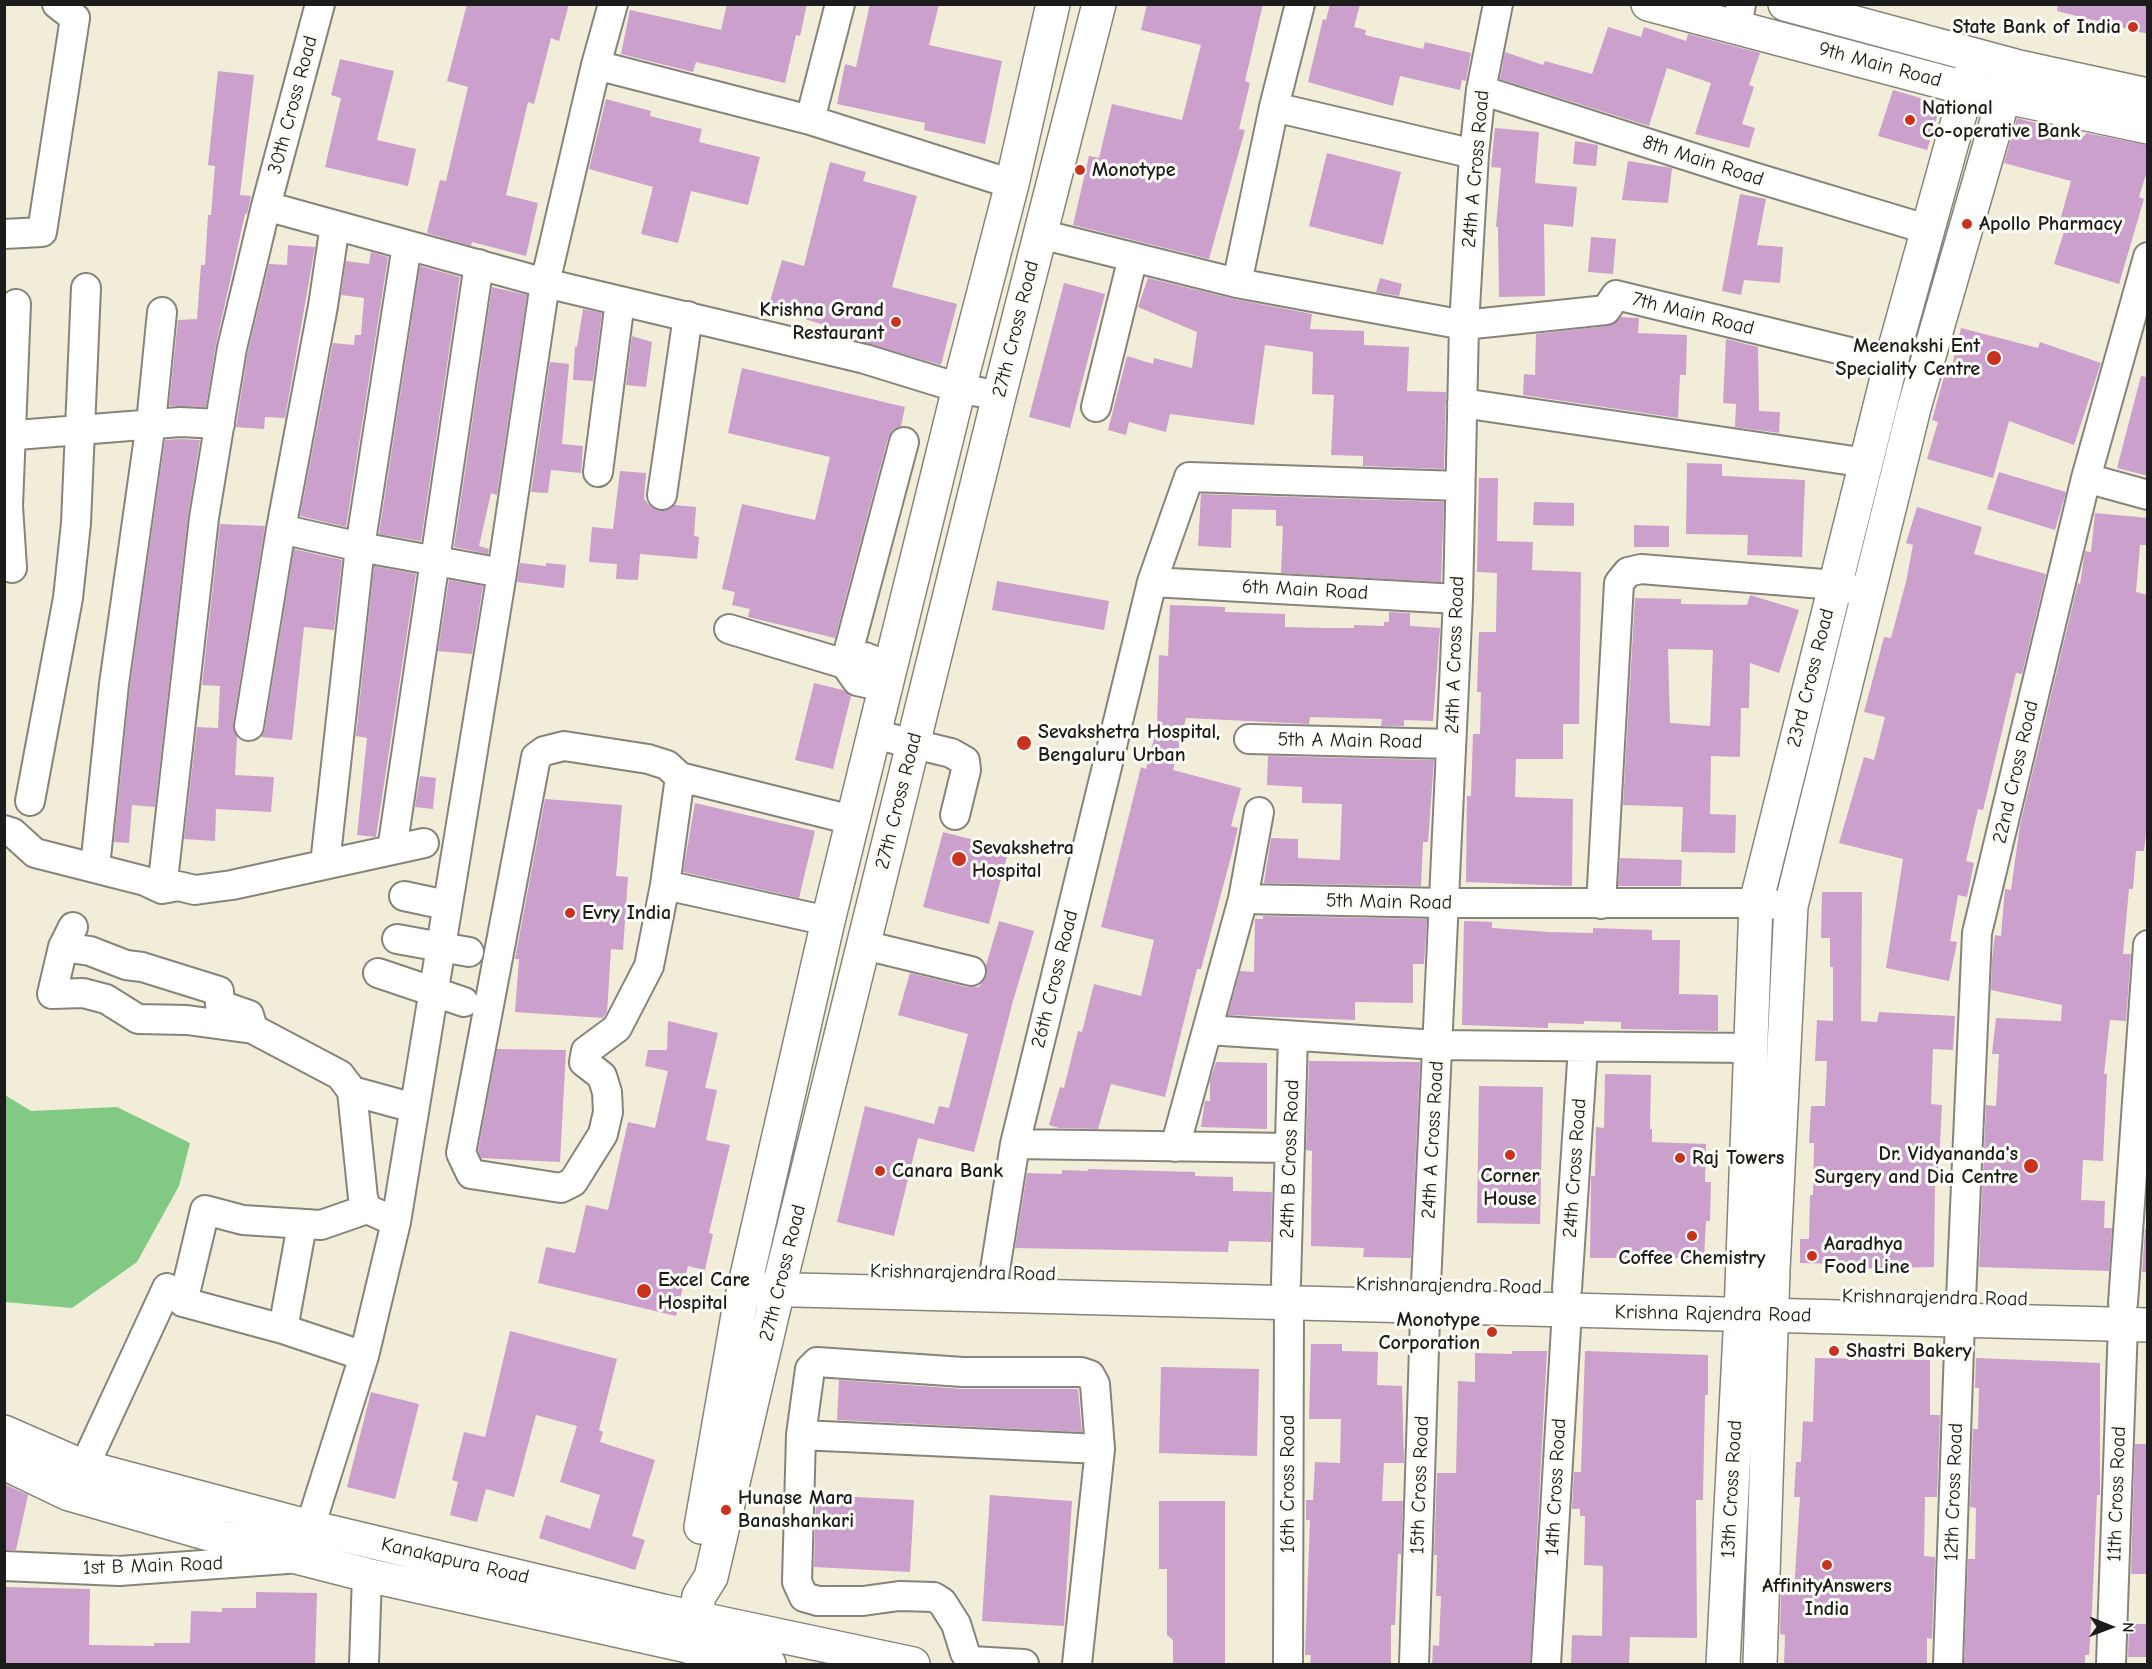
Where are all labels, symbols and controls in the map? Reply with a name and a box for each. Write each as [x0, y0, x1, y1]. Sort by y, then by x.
place label: State Bank of India [1953, 15, 2121, 39]
marker: State Bank of India [2126, 20, 2140, 34]
street label: 30th Cross Road [263, 33, 323, 177]
street label: 9th Main Road [1816, 37, 1944, 93]
street label: 24th A Cross Road [1457, 89, 1495, 249]
place label: National Co-operative Bank [1922, 96, 2080, 143]
marker: National Co-operative Bank [1903, 113, 1917, 127]
street label: 8th Main Road [1639, 130, 1767, 192]
place label: Monotype [1092, 158, 1176, 182]
marker: Monotype [1073, 163, 1087, 177]
place label: Apollo Pharmacy [1979, 212, 2122, 236]
marker: Apollo Pharmacy [1960, 217, 1974, 231]
street label: 27th Cross Road [987, 258, 1045, 400]
street label: 7th Main Road [1629, 287, 1757, 341]
place label: Krishna Grand Restaurant [760, 298, 884, 345]
marker: Krishna Grand Restaurant [889, 315, 903, 329]
place label: Meenakshi Ent Speciality Centre [1835, 334, 1980, 381]
marker: Meenakshi Ent Speciality Centre [1985, 349, 2003, 367]
street label: 6th Main Road [1241, 575, 1369, 605]
street label: 24th A Cross Road [1440, 575, 1470, 735]
street label: 23rd Cross Road [1782, 606, 1840, 750]
street label: 22nd Cross Road [1988, 698, 2044, 846]
place label: Sevakshetra Hospital, Bengaluru Urban [1038, 720, 1220, 767]
street label: 5th A Main Road [1277, 728, 1423, 754]
street label: 27th Cross Road [870, 730, 928, 872]
marker: Sevakshetra Hospital, Bengaluru Urban [1015, 734, 1033, 752]
place label: Sevakshetra Hospital [972, 836, 1074, 883]
marker: Sevakshetra Hospital [950, 850, 968, 868]
street label: 5th Main Road [1326, 889, 1452, 915]
place label: Evry India [582, 901, 671, 925]
marker: Evry India [563, 906, 577, 920]
street label: 26th Cross Road [1026, 908, 1084, 1050]
street label: 24th A Cross Road [1417, 1060, 1449, 1220]
street label: 24th B Cross Road [1275, 1079, 1305, 1239]
street label: 24th Cross Road [1558, 1097, 1592, 1239]
place label: Dr. Vidyananda's Surgery and Dia Centre [1814, 1142, 2018, 1189]
place label: Raj Towers [1692, 1146, 1784, 1170]
marker: Corner House [1503, 1148, 1517, 1162]
marker: Raj Towers [1673, 1151, 1687, 1165]
marker: Dr. Vidyananda's Surgery and Dia Centre [2022, 1157, 2040, 1175]
place label: Canara Bank [892, 1159, 1003, 1183]
marker: Canara Bank [873, 1164, 887, 1178]
place label: Corner House [1480, 1164, 1540, 1211]
street label: 27th Cross Road [754, 1202, 812, 1344]
marker: Coffee Chemistry [1685, 1229, 1699, 1243]
place label: Aaradhya Food Line [1824, 1232, 1910, 1279]
place label: Coffee Chemistry [1619, 1246, 1765, 1270]
marker: Aaradhya Food Line [1805, 1249, 1819, 1263]
street label: Krishnarajendra Road [870, 1259, 1056, 1287]
place label: Excel Care Hospital [658, 1268, 750, 1315]
street label: Krishnarajendra Road [1356, 1272, 1542, 1300]
marker: Excel Care Hospital [635, 1282, 653, 1300]
street label: Krishnarajendra Road [1842, 1284, 2028, 1312]
street label: Krishna Rajendra Road [1614, 1300, 1812, 1328]
place label: Monotype Corporation [1379, 1308, 1480, 1355]
marker: Monotype Corporation [1485, 1325, 1499, 1339]
place label: Shastri Bakery [1846, 1339, 1972, 1363]
marker: Shastri Bakery [1827, 1344, 1841, 1358]
street label: 16th Cross Road [1276, 1415, 1300, 1553]
street label: 15th Cross Road [1406, 1415, 1434, 1555]
street label: 14th Cross Road [1540, 1418, 1572, 1556]
street label: 13th Cross Road [1716, 1419, 1748, 1559]
street label: 12th Cross Road [1940, 1422, 1968, 1562]
street label: 11th Cross Road [2103, 1426, 2131, 1562]
place label: Hunase Mara Banashankari [738, 1486, 854, 1533]
marker: Hunase Mara Banashankari [719, 1503, 733, 1517]
street label: Kanakapura Road [379, 1532, 531, 1590]
street label: 1st B Main Road [82, 1552, 224, 1580]
marker: AffinityAnswers India [1820, 1558, 1834, 1572]
place label: AffinityAnswers India [1762, 1574, 1892, 1621]
north arrow [2080, 1597, 2140, 1657]
text: N [2119, 1622, 2137, 1633]

